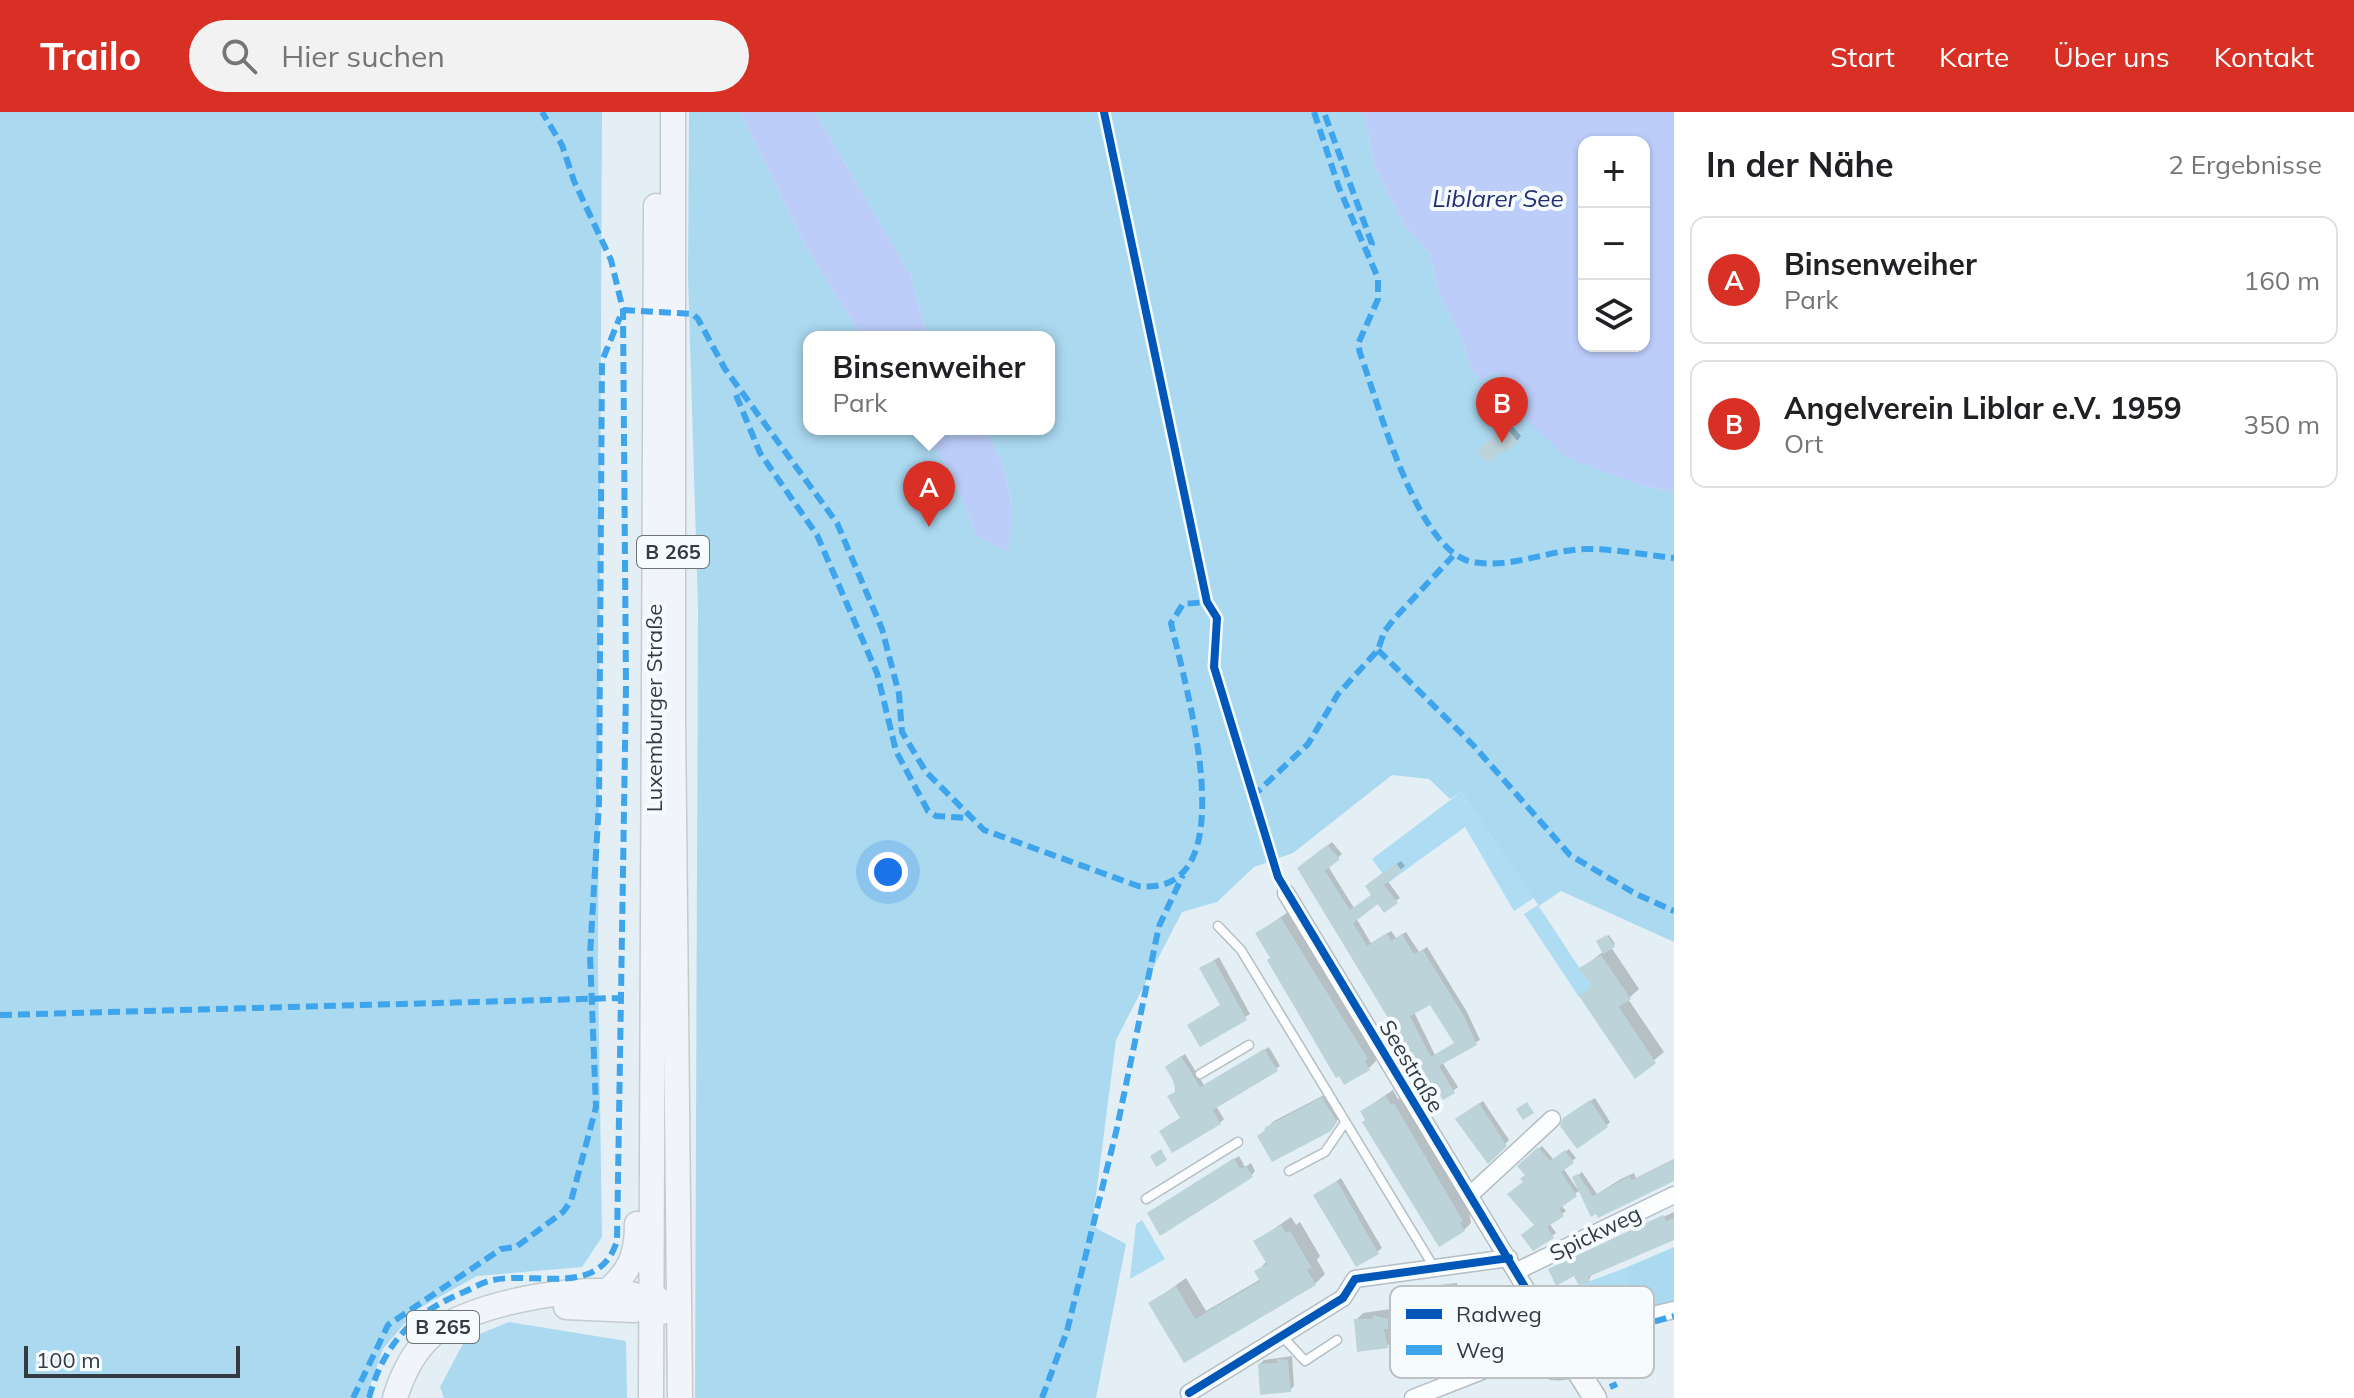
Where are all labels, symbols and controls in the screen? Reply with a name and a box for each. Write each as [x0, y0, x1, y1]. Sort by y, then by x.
search box [189, 20, 749, 92]
text: Trailo [40, 32, 141, 80]
icon: search [217, 34, 261, 78]
text: Hier suchen [281, 37, 445, 75]
text: Start [1830, 39, 1895, 74]
text: Karte [1939, 39, 2009, 74]
text: Über uns [2053, 39, 2170, 74]
text: Kontakt [2214, 39, 2314, 74]
map controls [1578, 136, 1650, 352]
button: + [1578, 136, 1650, 208]
text: In der Nähe [1706, 143, 1894, 186]
text: 2 Ergebnisse [2168, 148, 2322, 181]
water label: Liblarer See [1433, 183, 1563, 213]
button: − [1578, 208, 1650, 280]
text: Binsenweiher [1784, 245, 1977, 283]
text: A [1724, 264, 1744, 297]
text: 160 m [2244, 264, 2320, 297]
button: layers [1578, 280, 1650, 352]
text: Park [1784, 283, 1839, 316]
popup [803, 331, 1055, 435]
text: Binsenweiher [833, 348, 1025, 386]
pin: B [1476, 377, 1528, 443]
text: Park [833, 386, 887, 419]
text: Angelverein Liblar e.V. 1959 [1784, 389, 2182, 427]
text: B [1725, 408, 1743, 441]
text: 350 m [2244, 408, 2320, 441]
text: Ort [1784, 427, 1823, 460]
pin: A [903, 461, 955, 527]
road number: B 265 [637, 536, 709, 568]
street label: Luxemburger Straße [640, 604, 668, 812]
your location [868, 852, 908, 892]
street label: Seestraße [1373, 1015, 1451, 1117]
street label: Spickweg [1545, 1199, 1645, 1267]
legend [1390, 1286, 1654, 1378]
text: Radweg [1456, 1300, 1542, 1328]
road number: B 265 [407, 1311, 479, 1343]
text: Weg [1456, 1336, 1504, 1364]
scale bar [24, 1342, 240, 1378]
text: 100 m [36, 1346, 101, 1374]

